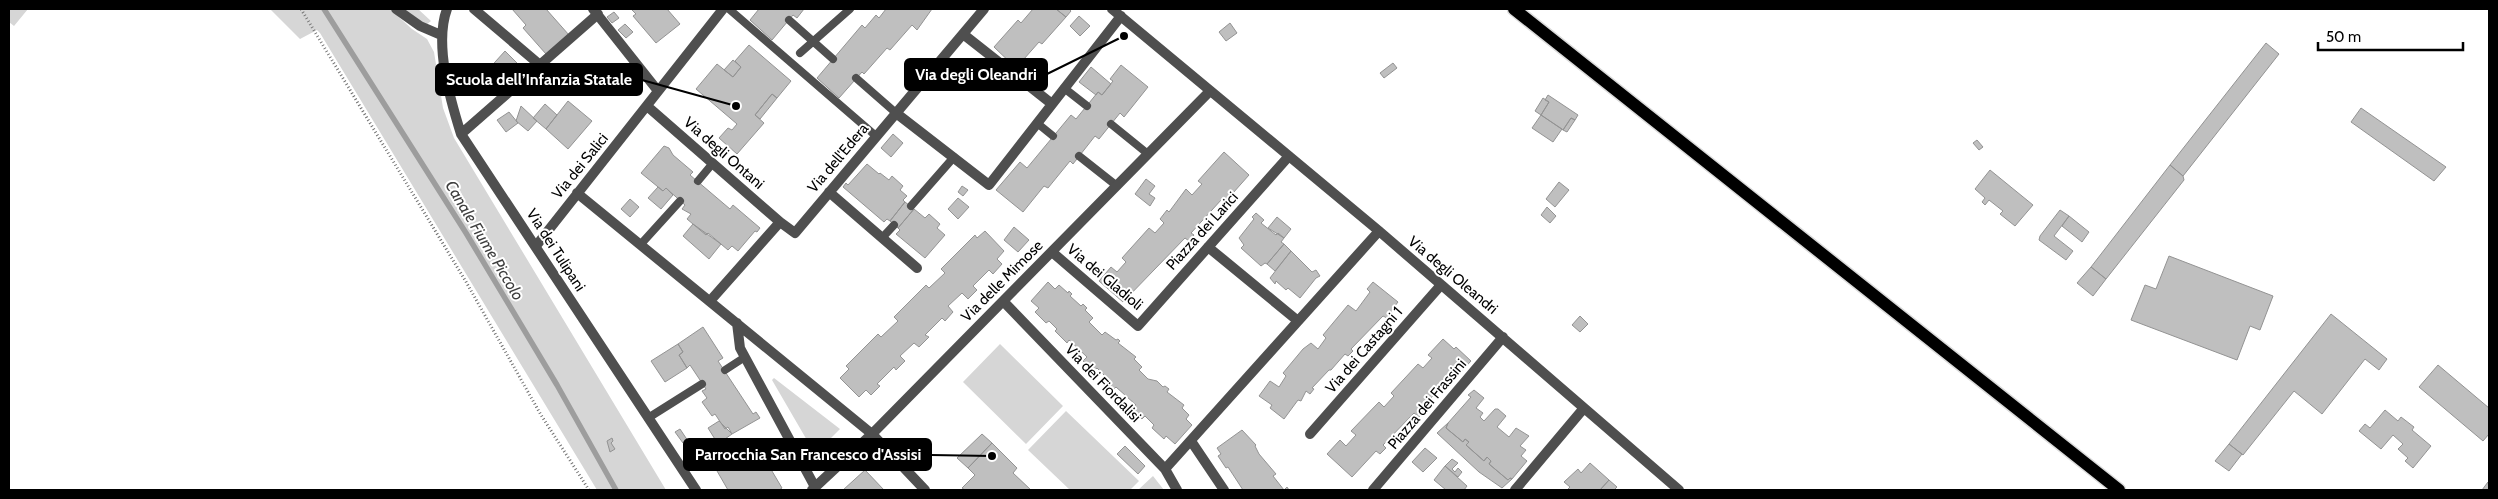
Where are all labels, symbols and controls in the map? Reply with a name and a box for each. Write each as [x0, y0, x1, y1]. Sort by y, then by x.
scale bar [2318, 20, 2463, 52]
text: 50 m [2326, 28, 2361, 46]
callout: Via degli Oleandri [905, 59, 1047, 90]
callout: Scuola dell’Infanzia Statale [436, 64, 642, 95]
text: Via degli Oleandri [915, 65, 1037, 84]
text: Scuola dell’Infanzia Statale [446, 70, 632, 89]
street label: Via degli Ontani [680, 113, 768, 193]
street label: Via dell'Edera [804, 119, 873, 196]
street label: Via dei Salici [548, 130, 612, 202]
water label: Canale Fiume Piccolo [441, 177, 528, 304]
street label: Piazza dei Larici [1162, 188, 1242, 274]
street label: Via dei Tulipani [523, 205, 589, 295]
street label: Via degli Oleandri [1404, 232, 1502, 318]
street label: Via delle Mimose [957, 236, 1047, 326]
street label: Via dei Gladioli [1063, 240, 1147, 314]
street label: Via dei Castagni 1 [1322, 303, 1406, 397]
street label: Via dei Fiordalisi [1061, 340, 1145, 426]
street label: Piazza dei Frassini [1384, 355, 1470, 453]
callout: Parrocchia San Francesco d'Assisi [684, 439, 931, 470]
text: Parrocchia San Francesco d'Assisi [695, 445, 921, 464]

